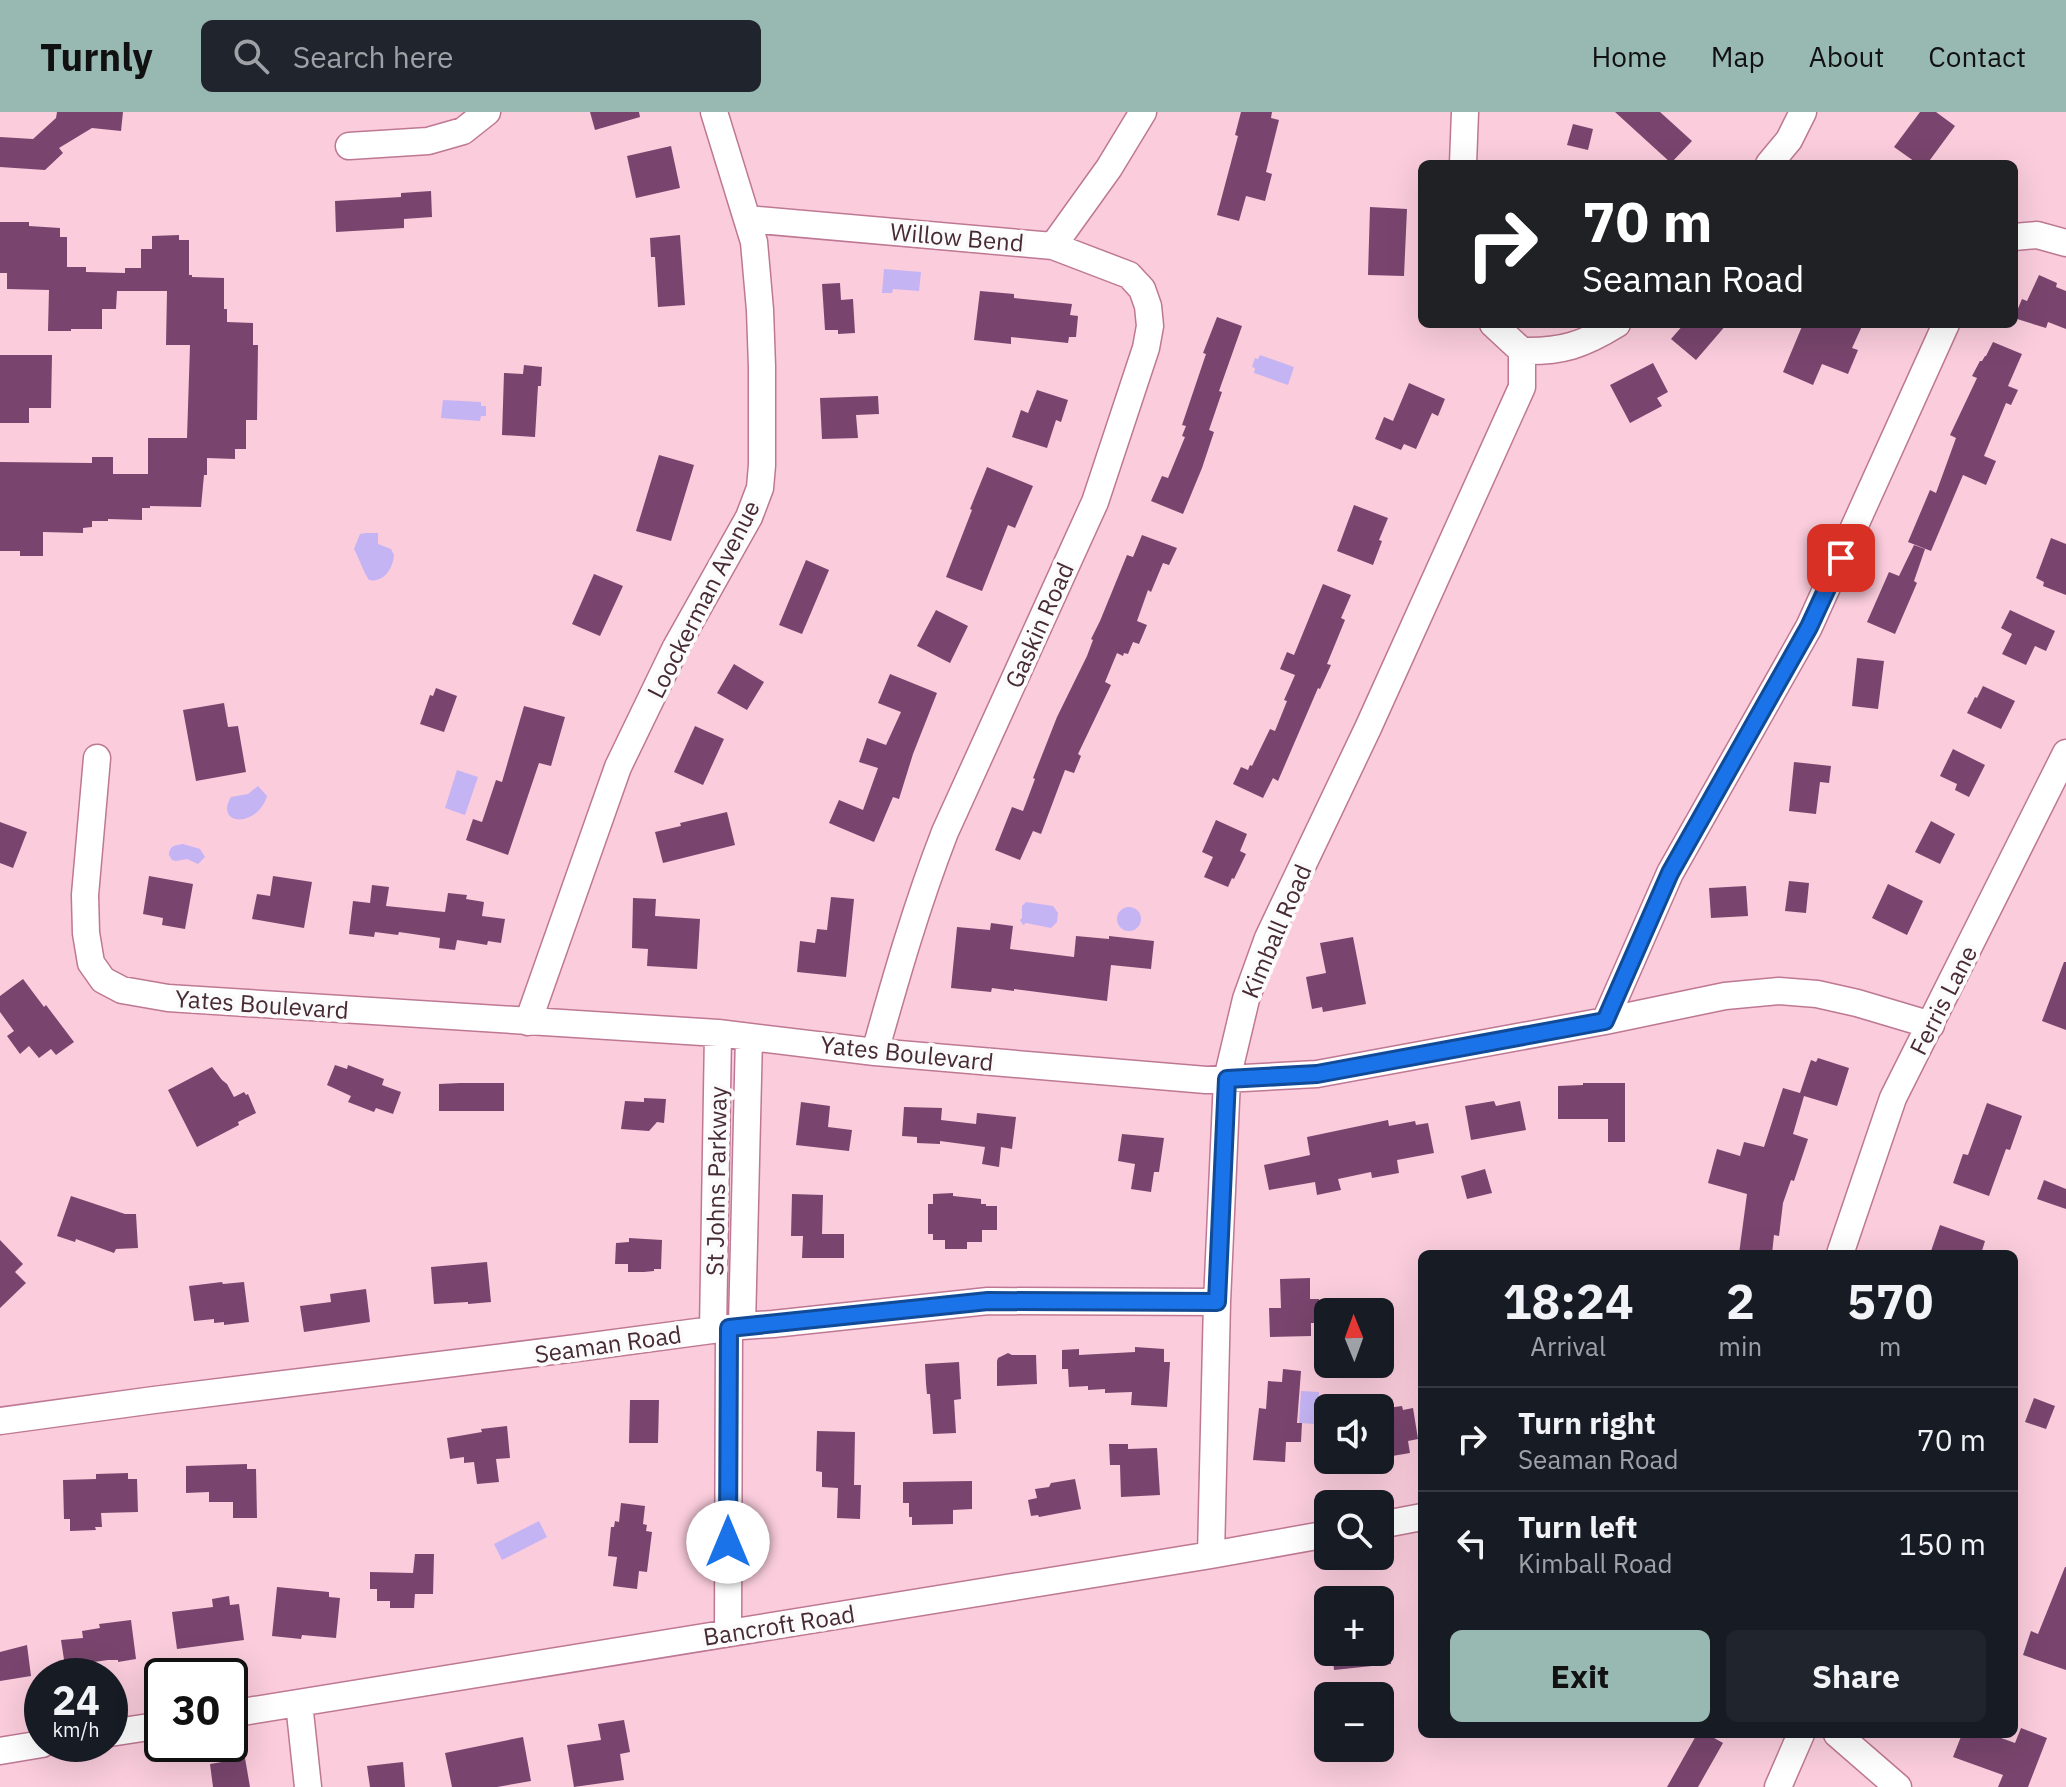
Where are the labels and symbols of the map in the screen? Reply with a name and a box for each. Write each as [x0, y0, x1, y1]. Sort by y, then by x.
street label: Willow Bend [889, 215, 1025, 259]
street label: Loockerman Avenue [639, 495, 767, 703]
pin [1807, 524, 1875, 592]
street label: Gaskin Road [997, 557, 1081, 693]
street label: Kimball Road [1233, 859, 1319, 1003]
street label: Ferris Lane [1902, 940, 1984, 1060]
street label: Yates Boulevard [174, 982, 350, 1026]
street label: Yates Boulevard [819, 1028, 995, 1078]
street label: St Johns Parkway [698, 1086, 734, 1276]
north arrow [1314, 1298, 1394, 1378]
street label: Seaman Road [532, 1318, 684, 1370]
position arrow [686, 1500, 770, 1584]
street label: Bancroft Road [701, 1597, 857, 1653]
speed limit sign: 30 [144, 1658, 248, 1762]

